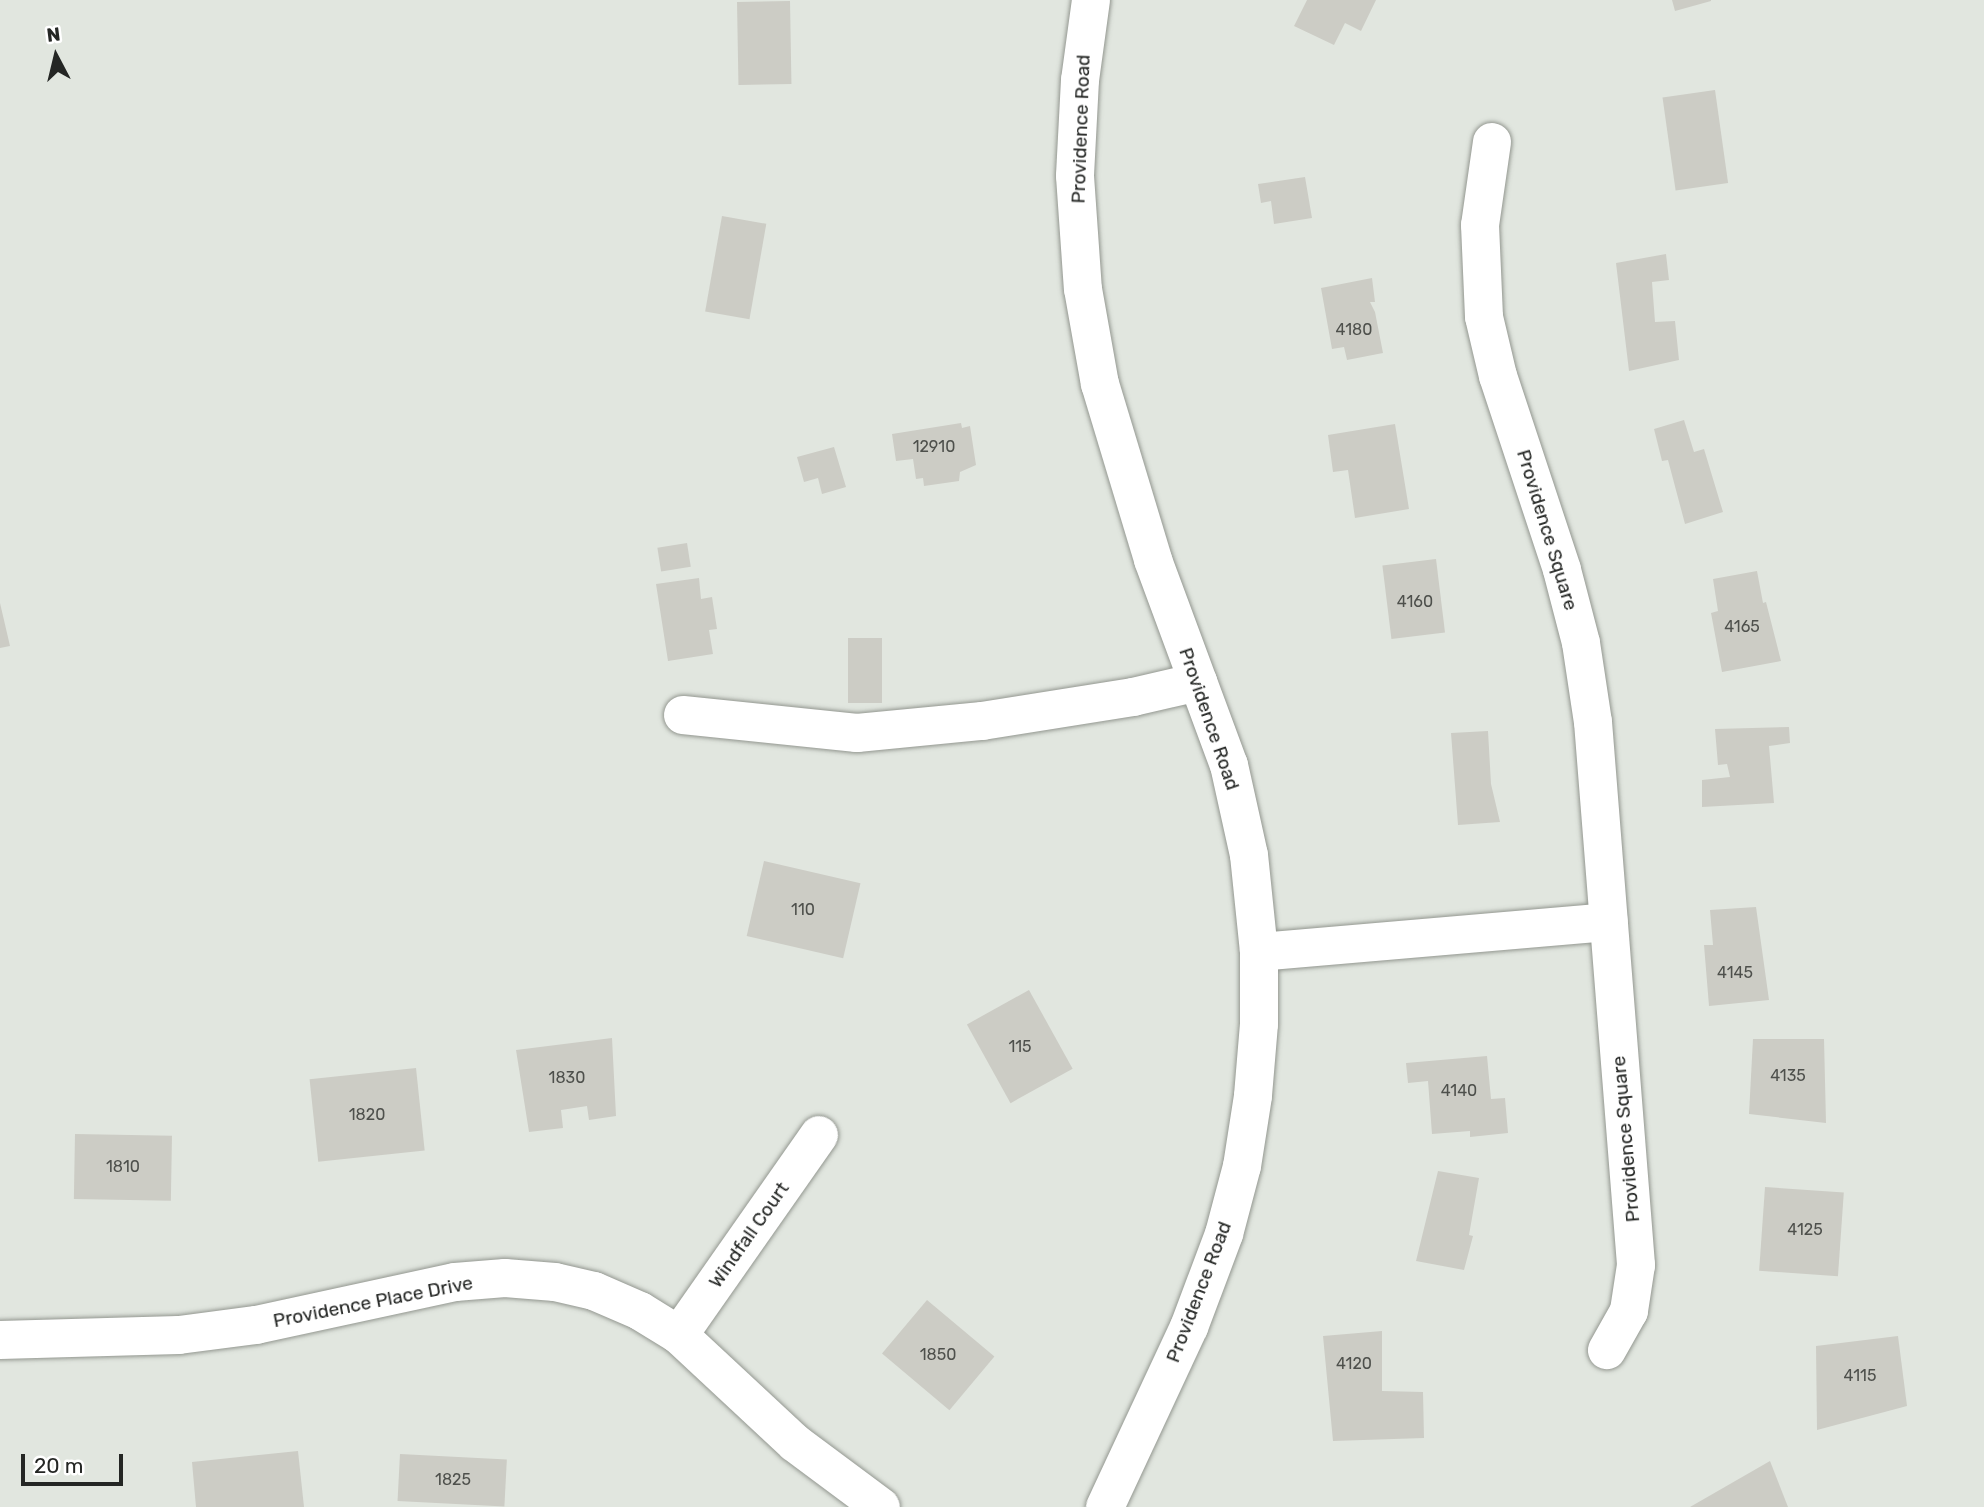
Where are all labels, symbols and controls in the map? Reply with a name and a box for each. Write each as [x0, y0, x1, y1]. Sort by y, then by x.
north arrow [21, 21, 91, 91]
text: N [45, 22, 62, 47]
street label: Providence Road [1067, 54, 1095, 204]
house number: 4180 [1336, 320, 1372, 340]
house number: 12910 [913, 437, 955, 457]
street label: Providence Square [1512, 447, 1582, 613]
house number: 4160 [1397, 592, 1433, 612]
house number: 4165 [1724, 617, 1760, 637]
street label: Providence Road [1174, 645, 1244, 793]
house number: 110 [791, 900, 815, 920]
house number: 4145 [1717, 963, 1753, 983]
house number: 115 [1008, 1037, 1032, 1057]
street label: Providence Square [1607, 1055, 1645, 1223]
house number: 4135 [1770, 1066, 1806, 1086]
house number: 1830 [549, 1068, 585, 1088]
house number: 4140 [1441, 1081, 1477, 1101]
house number: 1820 [349, 1105, 385, 1125]
house number: 1810 [106, 1157, 140, 1177]
street label: Windfall Court [704, 1178, 794, 1292]
street label: Providence Road [1162, 1218, 1236, 1366]
house number: 4125 [1787, 1220, 1823, 1240]
street label: Providence Place Drive [271, 1271, 475, 1333]
house number: 1850 [920, 1345, 956, 1365]
house number: 4120 [1336, 1354, 1372, 1374]
house number: 4115 [1844, 1366, 1876, 1386]
scale bar [24, 1440, 126, 1484]
text: 20 m [34, 1453, 83, 1478]
house number: 1825 [435, 1470, 471, 1490]

